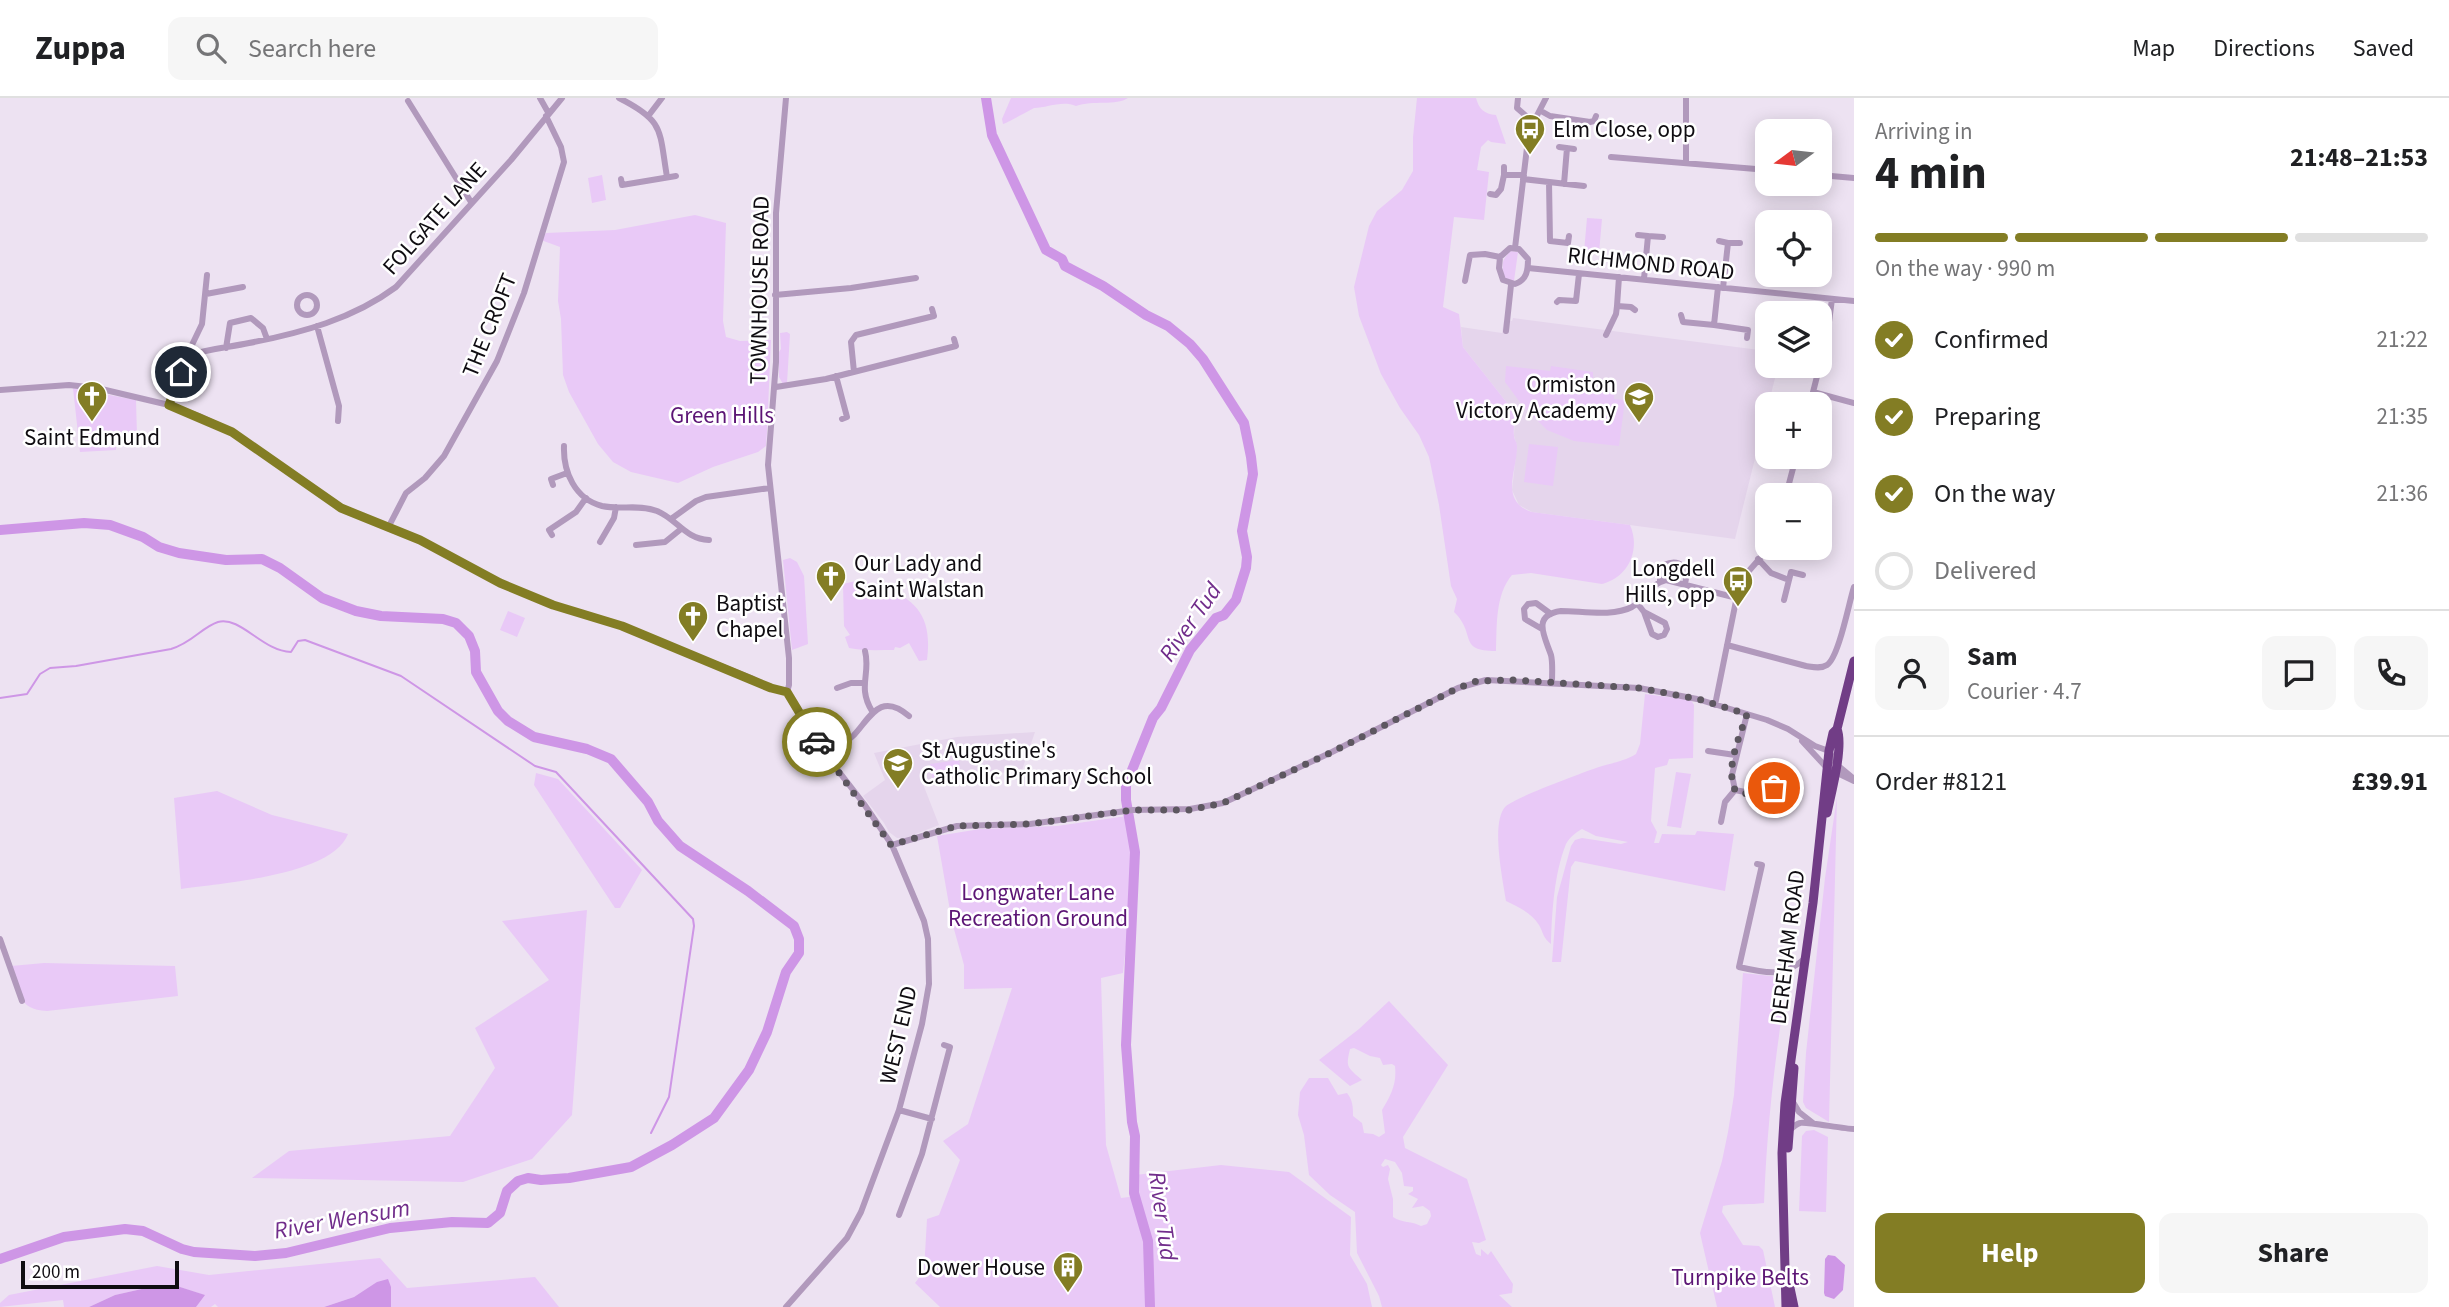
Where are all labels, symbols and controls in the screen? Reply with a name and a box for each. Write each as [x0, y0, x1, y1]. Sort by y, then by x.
search box [168, 17, 658, 80]
text: Zuppa [35, 25, 126, 72]
icon: search [192, 29, 230, 67]
text: Search here [248, 30, 376, 67]
text: Map [2132, 31, 2175, 66]
text: Directions [2213, 31, 2315, 66]
text: Saved [2353, 31, 2414, 66]
bus stop icon: Elm Close, opp [1513, 112, 1547, 156]
place label: Elm Close, opp [1553, 113, 1695, 146]
text: Arriving in [1875, 115, 1973, 148]
north arrow [1755, 119, 1832, 196]
map controls [1755, 119, 1832, 560]
text: 21:48–21:53 [2290, 139, 2428, 176]
text: 4 min [1875, 141, 1987, 206]
street label: FOLGATE LANE [375, 154, 494, 282]
street label: TOWNHOUSE ROAD [741, 195, 778, 385]
button: locate [1755, 210, 1832, 287]
street label: RICHMOND ROAD [1566, 238, 1736, 289]
text: On the way · 990 m [1875, 252, 2055, 285]
street label: THE CROFT [454, 268, 525, 382]
button: layers [1755, 301, 1832, 378]
icon: check [1875, 321, 1913, 359]
text: Confirmed [1934, 321, 2049, 358]
text: 21:22 [2377, 323, 2428, 356]
pin [151, 342, 211, 402]
icon: home [162, 353, 200, 391]
place label: Ormiston Victory Academy [1456, 368, 1616, 427]
church icon: Saint Edmund [75, 379, 109, 423]
school or university icon: Ormiston Victory Academy [1622, 380, 1656, 424]
button: + [1755, 392, 1832, 469]
icon: check [1875, 398, 1913, 436]
text: Preparing [1934, 398, 2040, 435]
park label: Green Hills [670, 399, 774, 432]
text: 21:35 [2377, 400, 2428, 433]
place label: Saint Edmund [24, 421, 160, 454]
icon: check [1875, 475, 1913, 513]
text: On the way [1934, 475, 2055, 512]
text: 21:36 [2377, 477, 2428, 510]
button: − [1755, 483, 1832, 560]
place label: Our Lady and Saint Walstan [854, 547, 984, 606]
place label: Longdell Hills, opp [1625, 552, 1715, 611]
text: Delivered [1934, 552, 2037, 589]
church icon: Our Lady and Saint Walstan [814, 559, 848, 603]
bus stop icon: Longdell Hills, opp [1721, 564, 1755, 608]
water label: River Tud [1150, 575, 1231, 669]
place label: Baptist Chapel [716, 587, 784, 646]
church icon: Baptist Chapel [676, 599, 710, 643]
button: person [1875, 636, 1949, 710]
button: chat [2262, 636, 2336, 710]
button: phone [2354, 636, 2428, 710]
text: Sam [1967, 638, 2017, 675]
text: Courier · 4.7 [1967, 675, 2082, 708]
courier [782, 707, 852, 777]
icon: car [798, 723, 836, 761]
place label: St Augustine's Catholic Primary School [921, 734, 1152, 793]
school or university icon: St Augustine's Catholic Primary School [881, 746, 915, 790]
pin [1744, 758, 1804, 818]
text: Order #8121 [1875, 763, 2007, 800]
text: £39.91 [2352, 763, 2428, 800]
icon: bag [1755, 769, 1793, 807]
street label: DEREHAM ROAD [1762, 868, 1813, 1026]
park label: Longwater Lane Recreation Ground [948, 876, 1128, 935]
street label: WEST END [871, 983, 926, 1088]
water label: River Tud [1139, 1169, 1186, 1264]
water label: River Wensum [271, 1190, 413, 1249]
button: Help [1875, 1213, 2145, 1293]
button: Share [2159, 1213, 2428, 1293]
building icon: Dower House [1051, 1250, 1085, 1294]
place label: Dower House [917, 1251, 1045, 1284]
scale bar [21, 1258, 178, 1290]
text: 200 m [32, 1259, 80, 1286]
park label: Turnpike Belts [1671, 1261, 1809, 1294]

